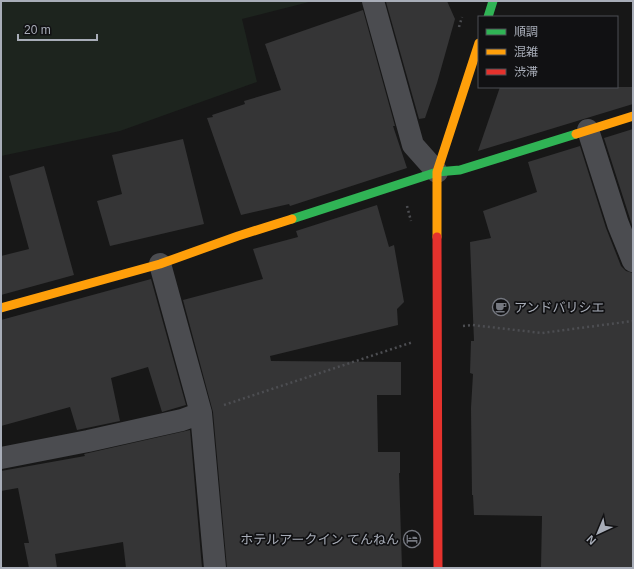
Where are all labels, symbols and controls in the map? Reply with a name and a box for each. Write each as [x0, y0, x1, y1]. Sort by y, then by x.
scale bar [18, 16, 97, 42]
legend [478, 16, 618, 88]
text: 20 m [24, 23, 51, 37]
text: 順調 [514, 25, 538, 39]
text: 混雑 [514, 45, 538, 59]
text: 渋滞 [514, 65, 538, 79]
cafe icon: アンドバリシエ [491, 297, 511, 317]
place label: アンドバリシエ [514, 300, 604, 315]
north arrow [578, 513, 618, 553]
hotel icon: ホテルアークイン てんねん [402, 529, 422, 549]
place label: ホテルアークイン てんねん [240, 532, 399, 547]
text: N [584, 533, 598, 547]

